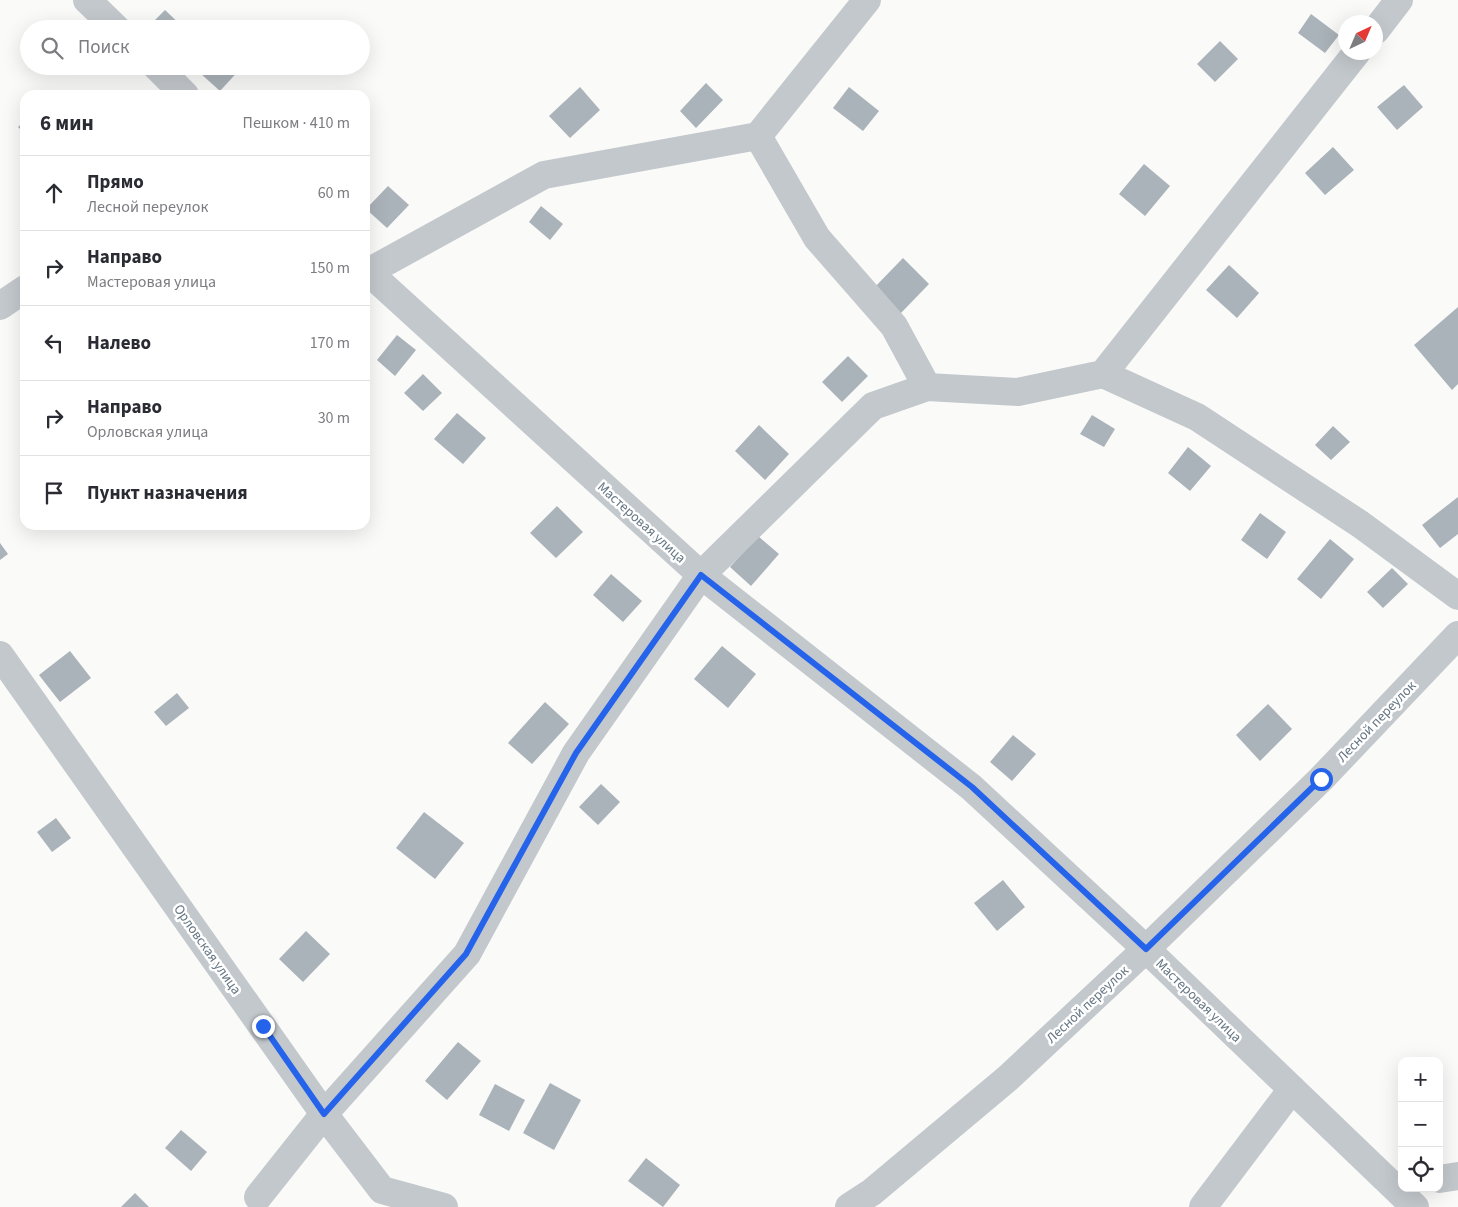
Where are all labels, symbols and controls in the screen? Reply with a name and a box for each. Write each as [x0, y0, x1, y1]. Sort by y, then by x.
north arrow [1338, 15, 1383, 60]
search box [20, 20, 370, 75]
icon: search [38, 34, 66, 62]
text: Поиск [78, 34, 129, 61]
text: 6 мин [40, 108, 94, 138]
text: Пешком · 410 m [243, 112, 350, 134]
text: Прямо [87, 169, 144, 196]
icon: ahead [40, 179, 68, 207]
text: 60 m [318, 182, 350, 204]
text: Лесной переулок [87, 196, 208, 218]
text: Направо [87, 244, 162, 271]
icon: right [40, 254, 68, 282]
text: 150 m [310, 257, 350, 279]
text: Мастеровая улица [87, 271, 216, 293]
icon: left [40, 329, 68, 357]
text: Налево [87, 330, 151, 357]
text: 170 m [310, 332, 350, 354]
text: Направо [87, 394, 162, 421]
icon: right [40, 404, 68, 432]
text: 30 m [318, 407, 350, 429]
text: Орловская улица [87, 421, 208, 443]
street label: Мастеровая улица [593, 478, 690, 568]
icon: arrive [40, 479, 68, 507]
text: Пункт назначения [87, 480, 248, 507]
street label: Лесной переулок [1333, 677, 1421, 767]
route start [1310, 768, 1333, 791]
street label: Орловская улица [169, 900, 246, 999]
street label: Мастеровая улица [1151, 954, 1246, 1047]
street label: Лесной переулок [1042, 961, 1133, 1048]
route end [252, 1015, 275, 1038]
map controls [1398, 1057, 1443, 1192]
button: + [1398, 1057, 1443, 1102]
button: − [1398, 1102, 1443, 1147]
button: locate [1398, 1147, 1443, 1192]

